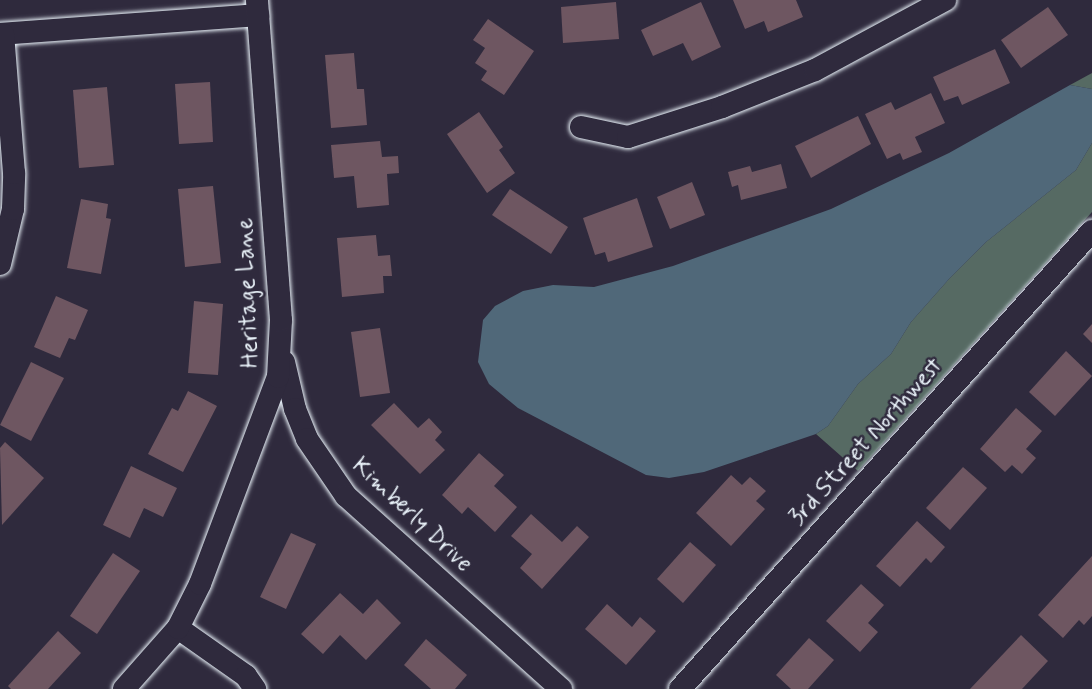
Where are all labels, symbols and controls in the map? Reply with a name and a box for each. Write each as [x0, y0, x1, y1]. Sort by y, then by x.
street label: Heritage Lane [231, 219, 265, 367]
street label: 3rd Street Northwest [783, 353, 949, 531]
street label: Kimberly Drive [346, 452, 478, 578]

